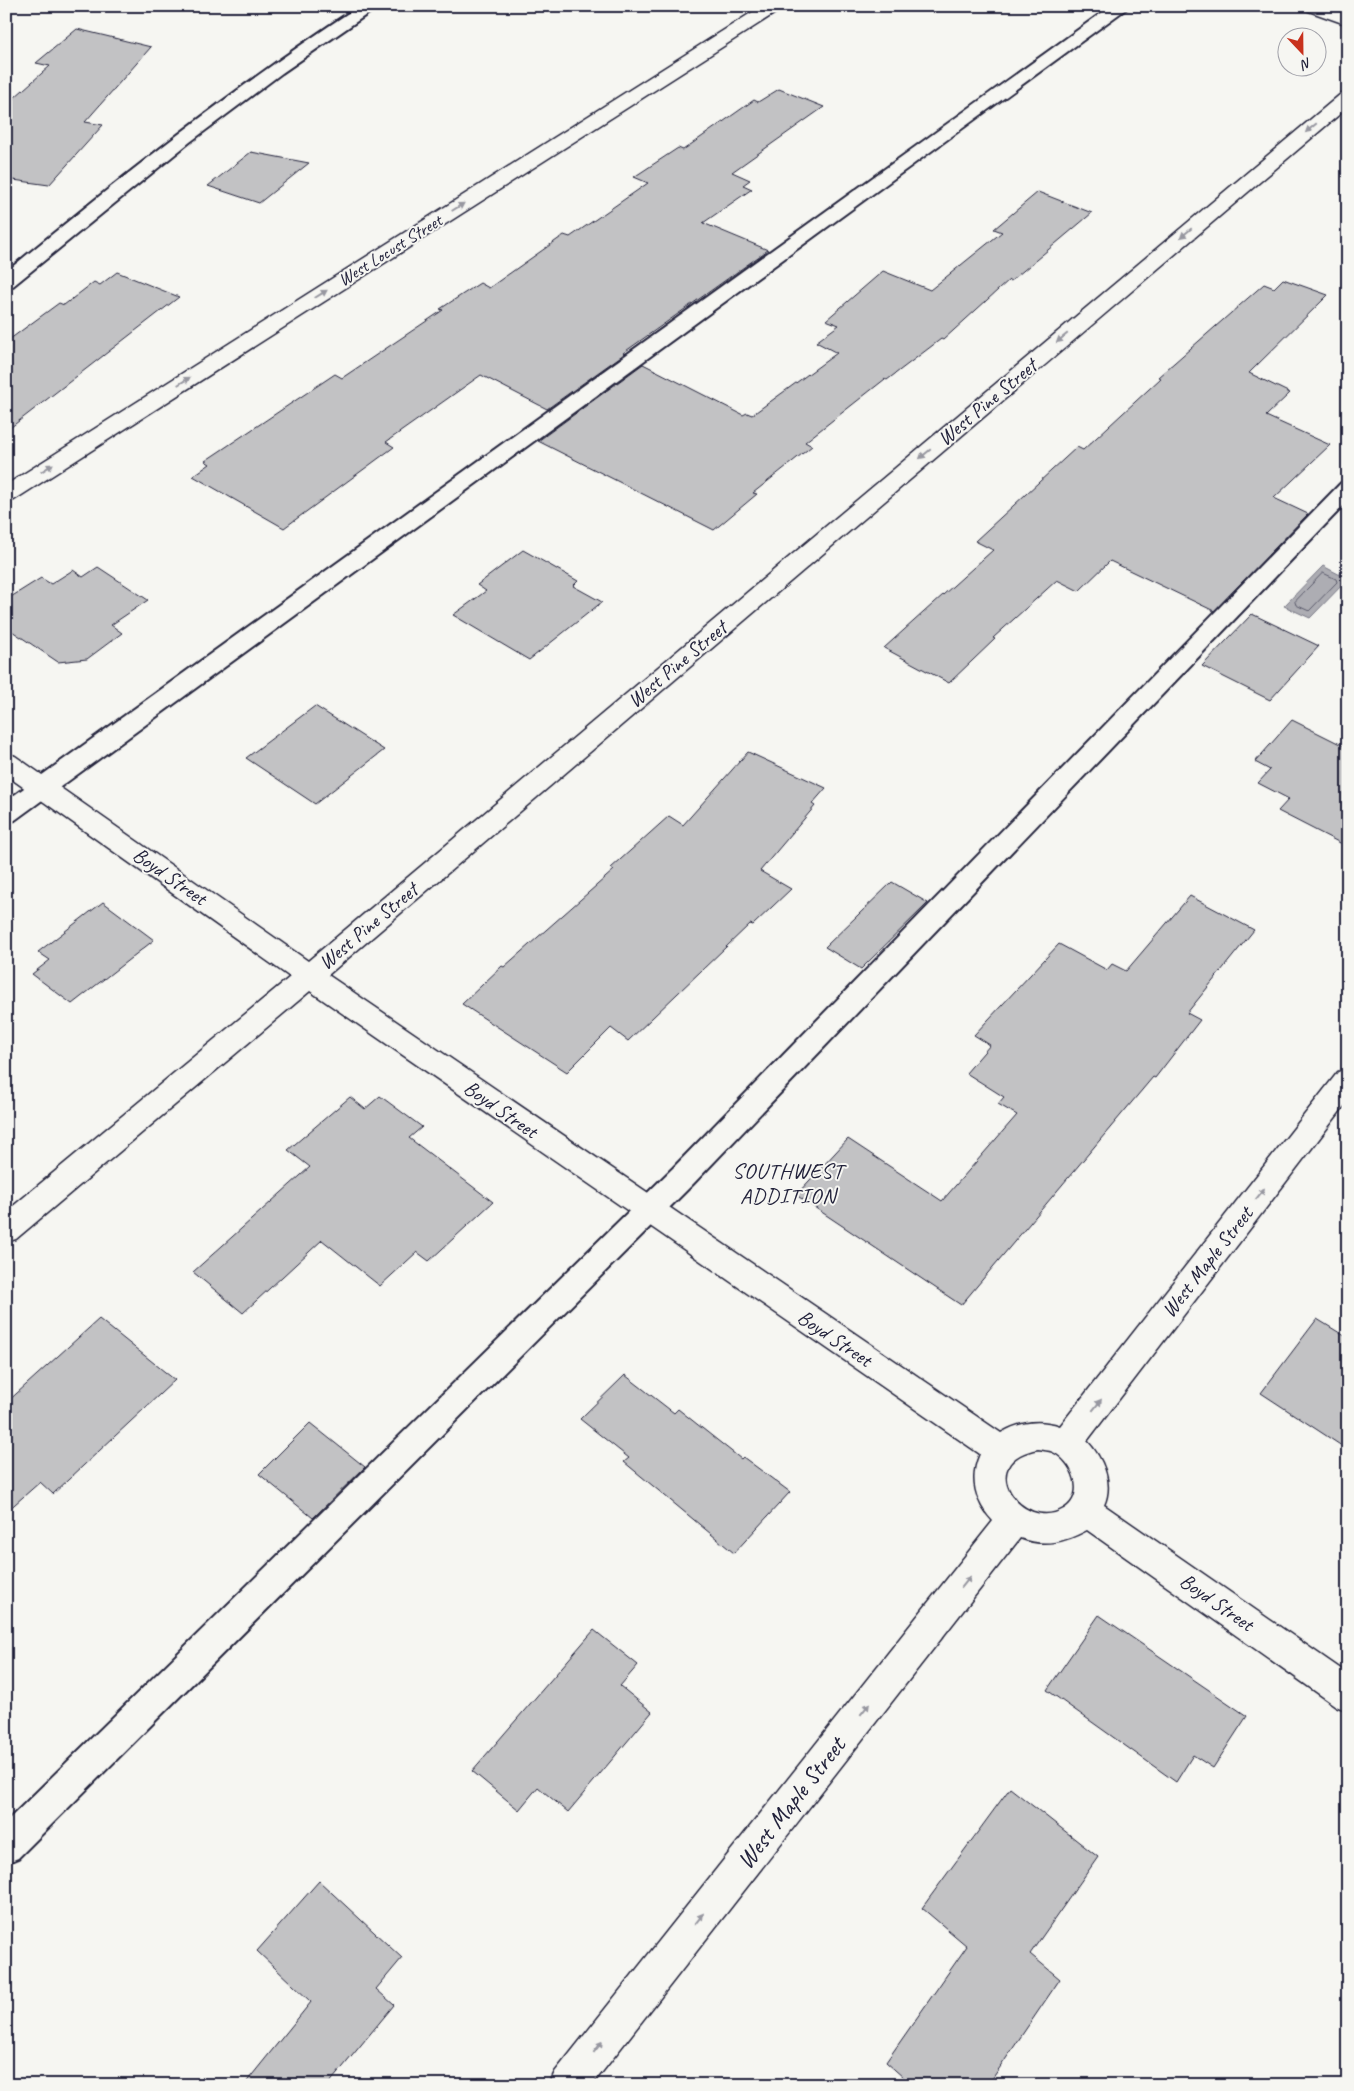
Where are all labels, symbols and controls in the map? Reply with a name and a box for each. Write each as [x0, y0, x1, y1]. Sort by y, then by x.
north arrow [1276, 28, 1326, 78]
text: N [1297, 54, 1314, 74]
one-way arrow [1304, 123, 1317, 134]
one-way arrow [452, 202, 465, 211]
street label: West Locust Street [334, 208, 448, 291]
one-way arrow [1180, 228, 1193, 239]
one-way arrow [315, 289, 328, 299]
one-way arrow [1056, 333, 1069, 344]
street label: West Pine Street [932, 351, 1044, 451]
one-way arrow [177, 376, 191, 386]
one-way arrow [919, 449, 932, 460]
one-way arrow [40, 464, 54, 473]
street label: West Pine Street [622, 613, 734, 713]
street label: Boyd Street [128, 841, 214, 912]
street label: West Pine Street [313, 875, 425, 975]
street label: Boyd Street [459, 1074, 545, 1145]
district label: SOUTHWEST ADDITION [732, 1157, 848, 1210]
one-way arrow [1255, 1188, 1266, 1201]
street label: West Maple Street [1156, 1200, 1260, 1322]
street label: Boyd Street [793, 1304, 879, 1373]
one-way arrow [1092, 1398, 1102, 1412]
street label: Boyd Street [1175, 1567, 1261, 1638]
one-way arrow [961, 1575, 971, 1589]
one-way arrow [860, 1703, 871, 1716]
street label: West Maple Street [730, 1729, 854, 1875]
one-way arrow [694, 1913, 705, 1926]
one-way arrow [593, 2040, 604, 2053]

